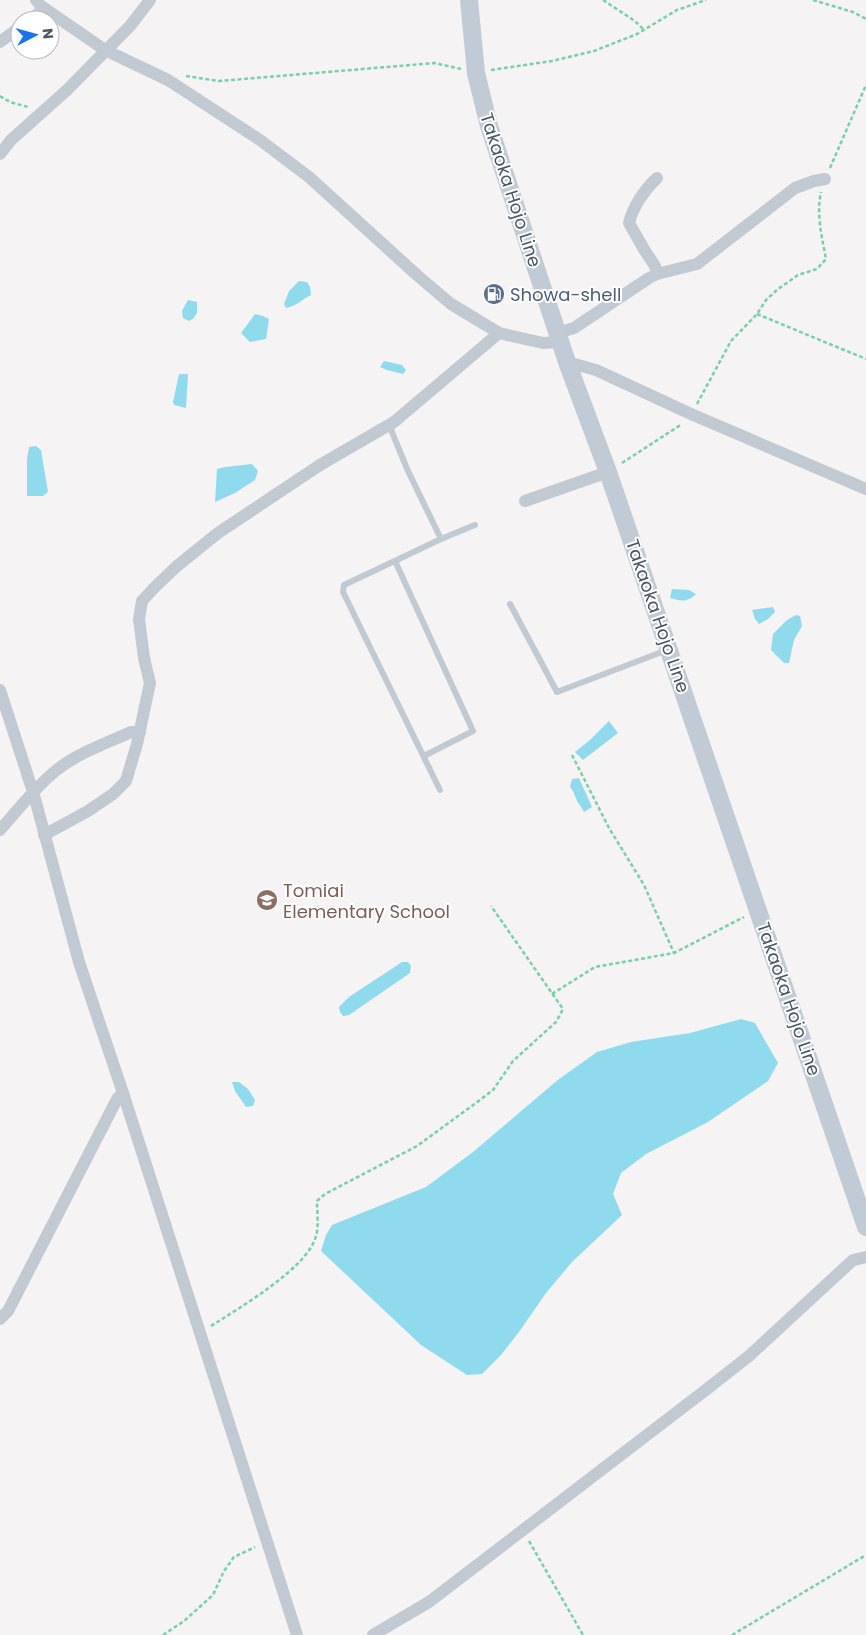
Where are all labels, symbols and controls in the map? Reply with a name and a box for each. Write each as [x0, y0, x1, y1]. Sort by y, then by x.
north arrow [10, 10, 60, 60]
text: N [37, 27, 58, 40]
street label: Takaoka Hojo Line [474, 110, 548, 270]
fuel station icon: Showa-shell [482, 282, 506, 306]
place label: Showa-shell [510, 282, 621, 307]
street label: Takaoka Hojo Line [620, 536, 696, 696]
place label: Tomiai Elementary School [283, 878, 450, 924]
school or university icon: Tomiai Elementary School [255, 888, 279, 912]
street label: Takaoka Hojo Line [751, 919, 827, 1079]

